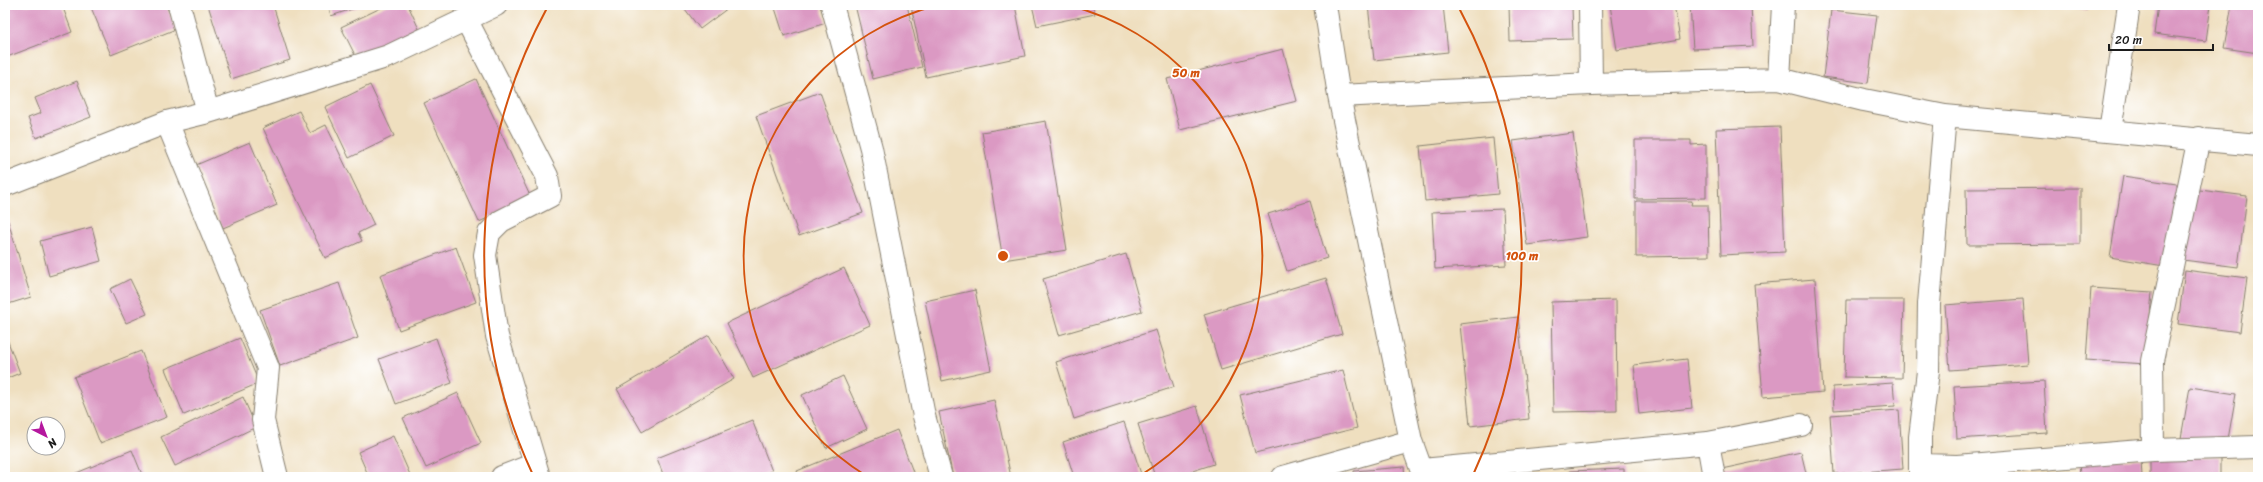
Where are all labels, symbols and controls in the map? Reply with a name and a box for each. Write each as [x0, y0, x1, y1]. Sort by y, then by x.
scale bar [2109, 26, 2213, 52]
text: 20 m [2115, 29, 2142, 51]
text: 50 m [1172, 62, 1200, 84]
text: 100 m [1506, 245, 1539, 267]
centre of rings [996, 249, 1010, 263]
north arrow [26, 416, 66, 456]
text: N [43, 433, 62, 453]

